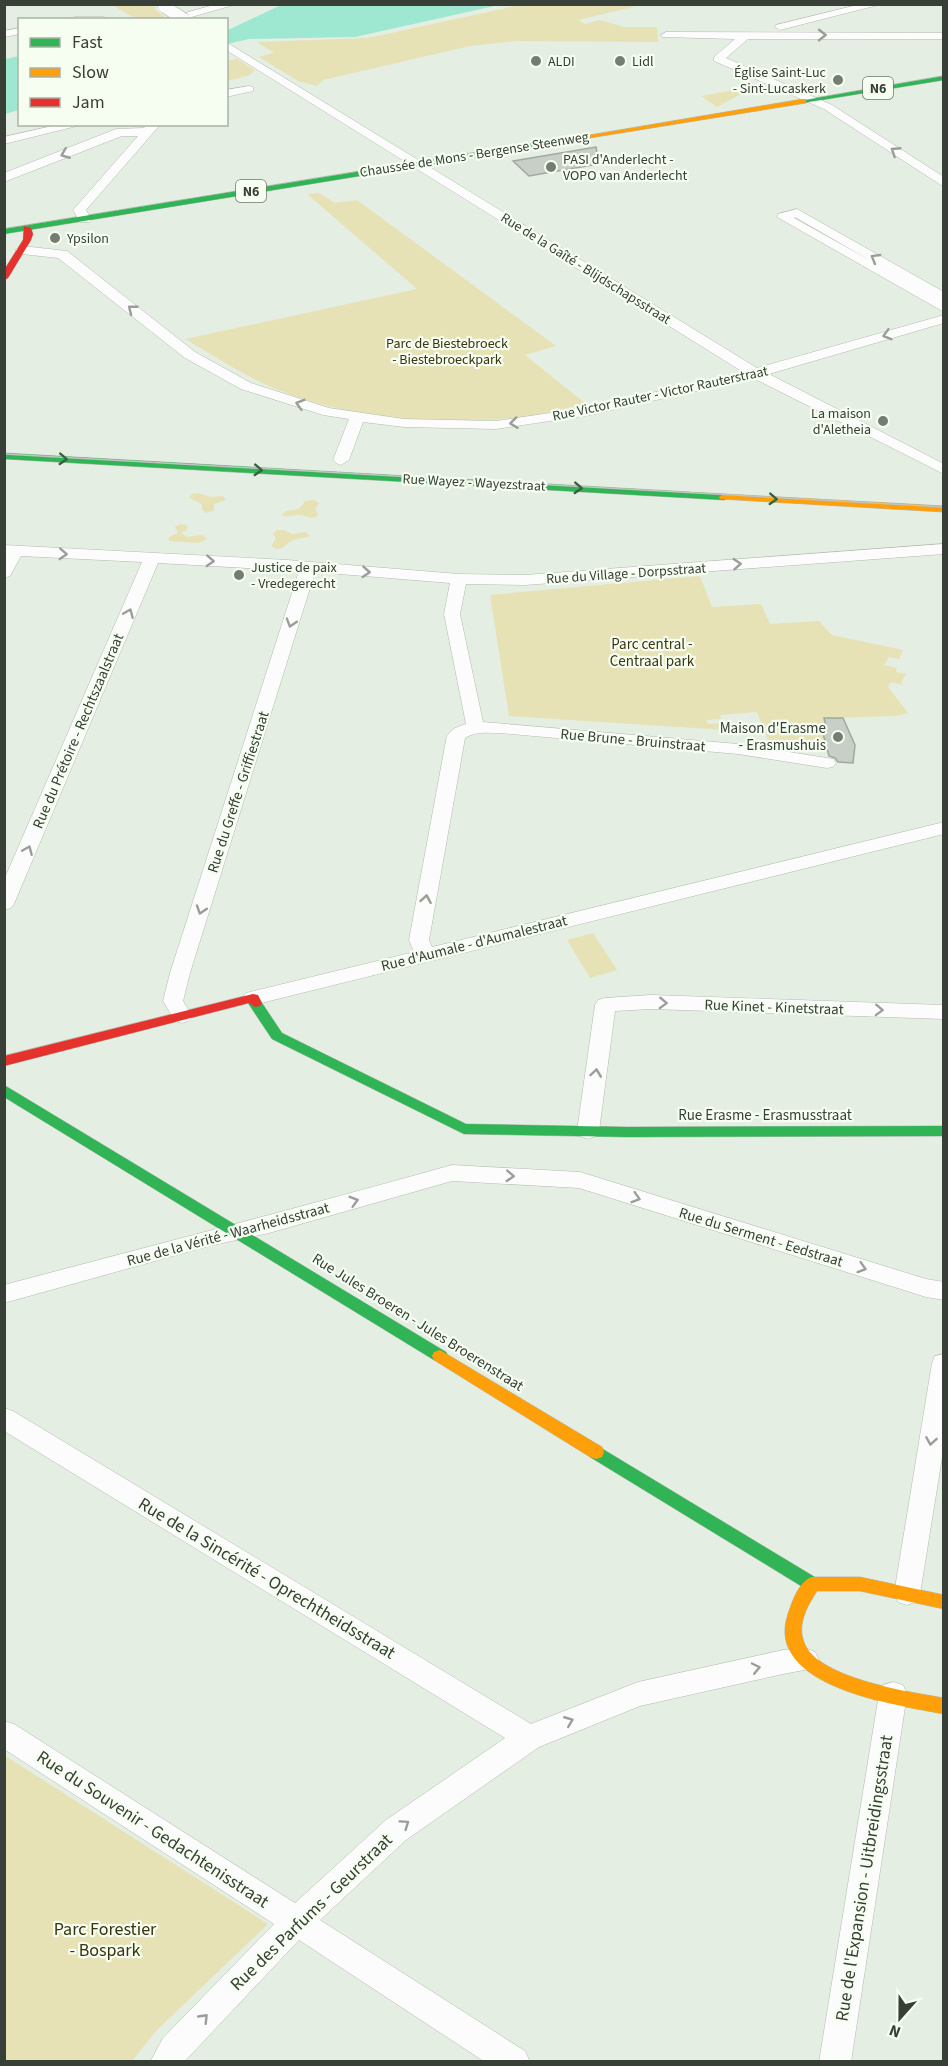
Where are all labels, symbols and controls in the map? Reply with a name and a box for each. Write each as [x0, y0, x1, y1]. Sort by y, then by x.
legend [18, 18, 228, 126]
one-way arrow [817, 29, 826, 41]
text: Fast [72, 30, 103, 55]
place label: ALDI [548, 52, 575, 72]
place label: Lidl [632, 52, 654, 72]
marker: ALDI [529, 54, 543, 68]
marker: Lidl [613, 54, 627, 68]
text: Slow [72, 60, 109, 85]
place label: Église Saint-Luc - Sint-Lucaskerk [733, 63, 827, 99]
marker: Église Saint-Luc - Sint-Lucaskerk [831, 73, 845, 87]
road number: N6 [863, 77, 893, 99]
text: Jam [72, 90, 105, 115]
street label: Chaussée de Mons - Bergense Steenweg [358, 127, 590, 183]
one-way arrow [61, 147, 72, 159]
one-way arrow [890, 147, 901, 158]
place label: PASI d'Anderlecht - VOPO van Anderlecht [563, 150, 688, 186]
marker: PASI d'Anderlecht - VOPO van Anderlecht [544, 160, 558, 174]
road number: N6 [236, 180, 266, 202]
street label: Rue de la Gaîté - Blijdschapsstraat [496, 208, 675, 330]
place label: Ypsilon [66, 229, 109, 249]
marker: Ypsilon [48, 231, 62, 245]
one-way arrow [871, 254, 881, 266]
one-way arrow [127, 306, 138, 317]
one-way arrow [882, 328, 893, 340]
park label: Parc de Biestebroeck - Biestebroeckpark [386, 334, 508, 370]
street label: Rue Victor Rauter - Victor Rauterstraat [551, 361, 770, 427]
one-way arrow [295, 399, 306, 411]
place label: La maison d'Aletheia [811, 404, 871, 440]
marker: La maison d'Aletheia [876, 414, 890, 428]
one-way arrow [509, 416, 519, 428]
one-way arrow [58, 453, 67, 466]
one-way arrow [253, 464, 262, 477]
street label: Rue Wayez - Wayezstraat [402, 469, 546, 497]
one-way arrow [574, 482, 583, 495]
one-way arrow [768, 492, 777, 505]
one-way arrow [58, 547, 67, 560]
one-way arrow [206, 554, 215, 567]
place label: Justice de paix - Vredegerecht [251, 558, 338, 594]
street label: Rue du Village - Dorpsstraat [545, 558, 707, 590]
one-way arrow [732, 558, 741, 571]
one-way arrow [362, 566, 371, 579]
marker: Justice de paix - Vredegerecht [232, 568, 246, 582]
one-way arrow [122, 608, 134, 619]
one-way arrow [286, 617, 298, 628]
street label: Rue du Prétoire - Rechtszaalstraat [28, 630, 129, 832]
park label: Parc central - Centraal park [610, 634, 695, 672]
street label: Rue du Greffe - Griffiestraat [202, 709, 275, 876]
place label: Maison d'Erasme - Erasmushuis [720, 718, 826, 756]
street label: Rue Brune - Bruinstraat [560, 724, 706, 757]
marker: Maison d'Erasme - Erasmushuis [831, 730, 845, 744]
one-way arrow [20, 846, 32, 857]
one-way arrow [420, 894, 432, 904]
one-way arrow [196, 904, 208, 915]
street label: Rue d'Aumale - d'Aumalestraat [379, 910, 569, 977]
street label: Rue Kinet - Kinetstraat [704, 995, 844, 1020]
one-way arrow [659, 996, 668, 1009]
one-way arrow [875, 1004, 884, 1017]
one-way arrow [589, 1068, 601, 1077]
street label: Rue Erasme - Erasmusstraat [678, 1105, 852, 1126]
one-way arrow [505, 1170, 514, 1183]
one-way arrow [630, 1191, 641, 1203]
one-way arrow [348, 1196, 359, 1208]
street label: Rue de la Vérité - Waarheidsstraat [125, 1197, 332, 1272]
street label: Rue du Serment - Eedstraat [676, 1203, 845, 1272]
street label: Rue Jules Broeren - Jules Broerenstraat [308, 1248, 528, 1396]
one-way arrow [856, 1261, 867, 1273]
one-way arrow [925, 1436, 937, 1446]
street label: Rue de la Sincérité - Oprechtheidsstraat [133, 1491, 400, 1665]
one-way arrow [751, 1662, 761, 1675]
one-way arrow [563, 1716, 574, 1728]
street label: Rue de l'Expansion - Uitbreidingsstraat [829, 1733, 899, 2023]
street label: Rue du Souvenir - Gedachtenisstraat [32, 1745, 274, 1914]
one-way arrow [398, 1820, 409, 1831]
street label: Rue des Parfums - Geurstraat [225, 1828, 398, 1997]
park label: Parc Forestier - Bospark [54, 1917, 157, 1963]
north arrow [870, 1988, 930, 2048]
one-way arrow [197, 2014, 208, 2024]
text: N [886, 2019, 904, 2043]

